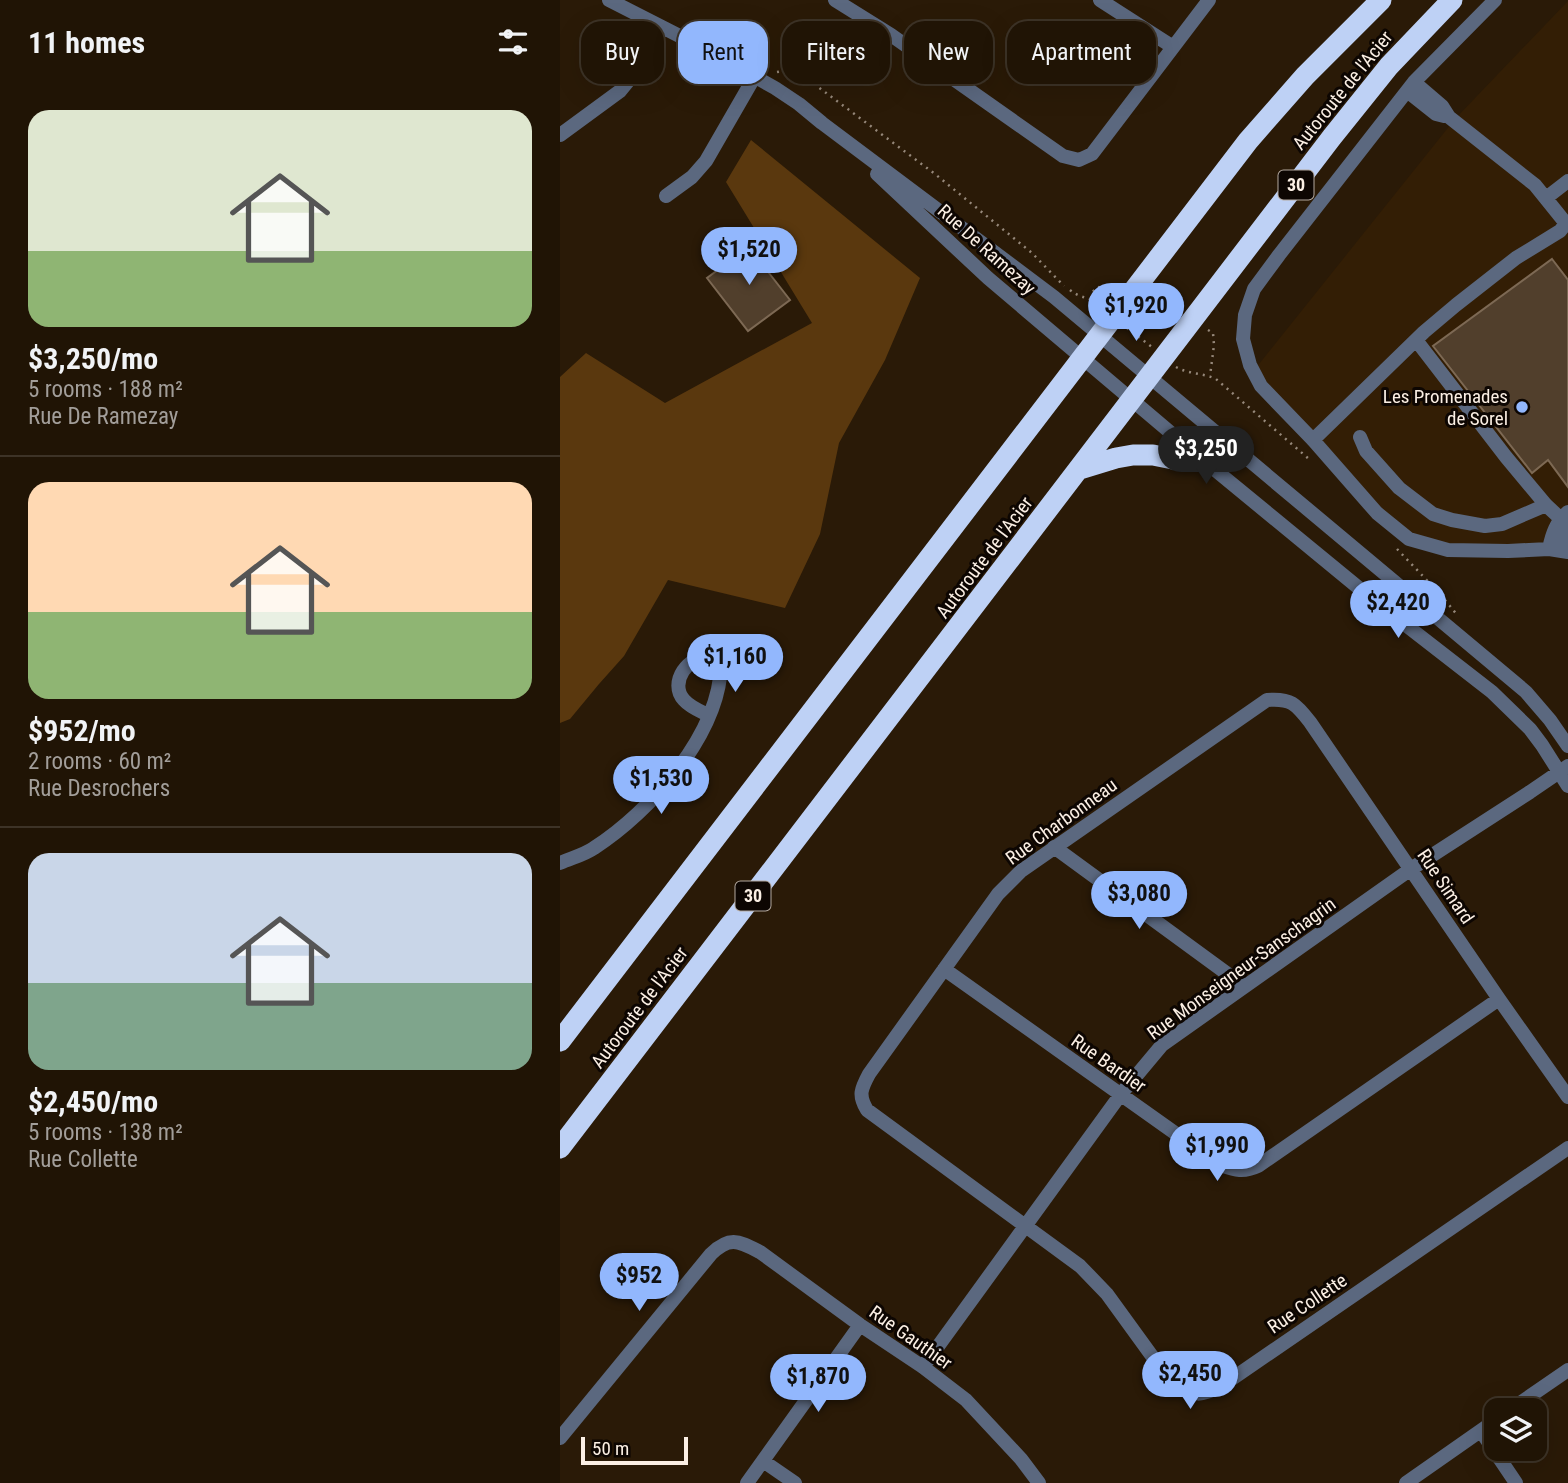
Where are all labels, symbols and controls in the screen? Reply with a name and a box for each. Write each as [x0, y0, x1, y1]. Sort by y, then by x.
chip: Buy [581, 21, 664, 84]
chip: Rent [678, 21, 768, 84]
chip: Filters [782, 21, 890, 84]
chip: New [904, 21, 993, 84]
chip: Apartment [1007, 21, 1156, 84]
icon: filters [494, 23, 532, 61]
text: 11 homes [28, 25, 145, 60]
street label: Autoroute de l'Acier [1287, 26, 1397, 154]
icon: home [217, 155, 343, 281]
road number: 30 [1278, 170, 1314, 200]
street label: Rue De Ramezay [933, 199, 1041, 300]
pin: $1,520 [692, 228, 806, 287]
text: $1,520 [717, 236, 781, 263]
pin: $1,920 [1079, 284, 1193, 343]
text: $1,920 [1104, 292, 1168, 319]
text: $3,250/mo [28, 341, 158, 376]
text: 5 rooms · 188 m² [28, 376, 183, 403]
place label: Les Promenades de Sorel [1383, 385, 1508, 430]
marker: Les Promenades de Sorel [1514, 399, 1530, 415]
text: Rue De Ramezay [28, 403, 178, 430]
pin: $3,250 [1149, 426, 1263, 486]
text: $3,250 [1174, 435, 1238, 462]
street label: Autoroute de l'Acier [931, 492, 1038, 623]
icon: home [217, 527, 343, 653]
pin: $2,420 [1341, 580, 1455, 640]
text: $2,420 [1366, 589, 1430, 616]
pin: $1,160 [678, 634, 792, 694]
text: $1,160 [703, 643, 767, 670]
text: $952/mo [28, 713, 136, 748]
text: 2 rooms · 60 m² [28, 748, 171, 775]
pin: $1,530 [604, 756, 718, 816]
text: $1,530 [629, 765, 693, 792]
street label: Rue Charbonneau [1001, 773, 1121, 869]
text: Rue Desrochers [28, 775, 170, 802]
street label: Rue Simard [1412, 845, 1479, 928]
pin: $3,080 [1082, 872, 1196, 931]
text: $3,080 [1107, 880, 1171, 907]
road number: 30 [736, 882, 770, 911]
street label: Rue Monseigneur-Sanschagrin [1143, 892, 1340, 1045]
icon: home [217, 898, 343, 1024]
street label: Autoroute de l'Acier [586, 942, 693, 1073]
street label: Rue Bardier [1067, 1029, 1151, 1098]
text: $2,450/mo [28, 1084, 158, 1119]
text: 5 rooms · 138 m² [28, 1119, 183, 1146]
pin: $1,990 [1160, 1124, 1274, 1183]
text: $1,990 [1185, 1132, 1249, 1159]
text: Rue Collette [28, 1146, 138, 1173]
pin: $952 [598, 1254, 680, 1313]
text: $952 [616, 1262, 662, 1289]
street label: Rue Collette [1263, 1268, 1351, 1338]
street label: Rue Gauthier [865, 1300, 957, 1374]
pin: $2,450 [1133, 1352, 1247, 1411]
pin: $1,870 [761, 1354, 875, 1414]
text: $2,450 [1158, 1360, 1222, 1387]
text: $1,870 [786, 1363, 850, 1390]
map controls [1484, 1398, 1547, 1461]
button: layers [1484, 1398, 1547, 1461]
scale bar [581, 1434, 688, 1466]
text: 50 m [592, 1437, 629, 1460]

